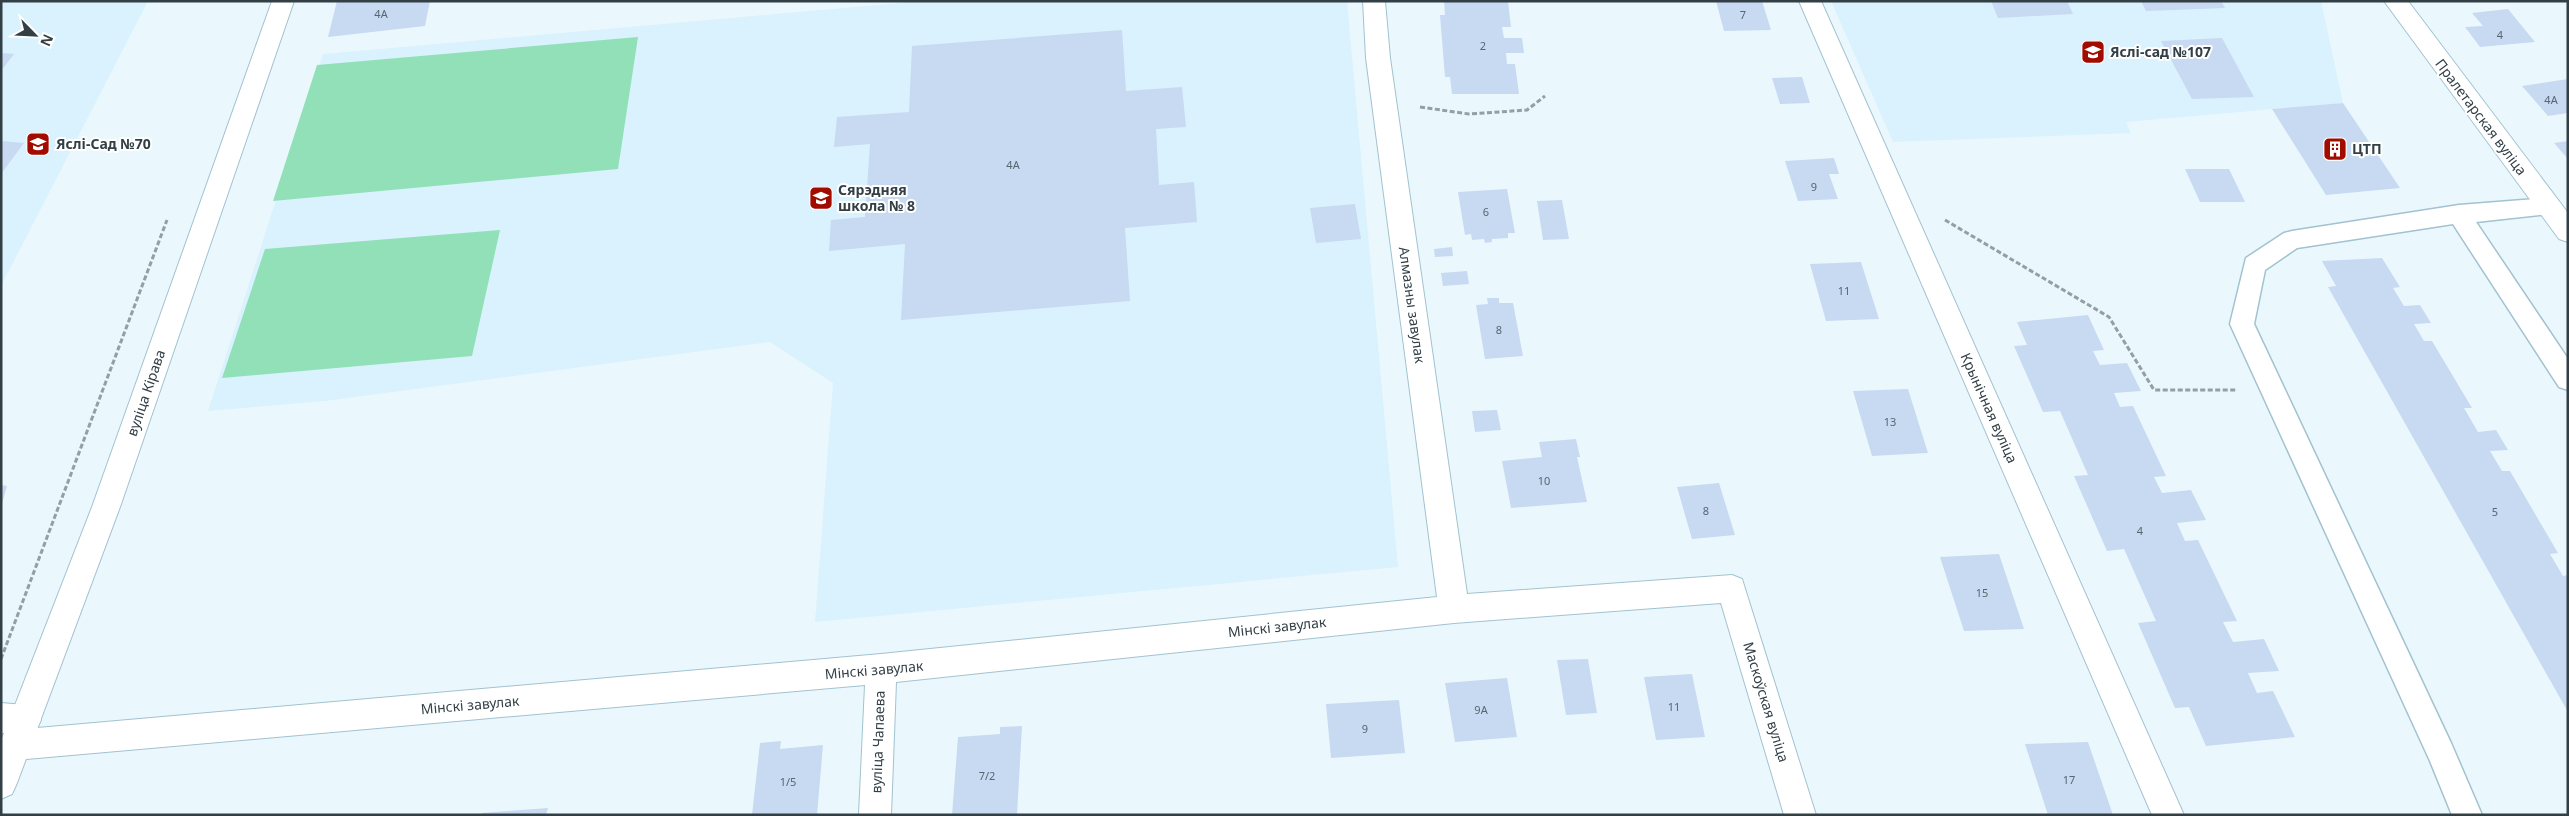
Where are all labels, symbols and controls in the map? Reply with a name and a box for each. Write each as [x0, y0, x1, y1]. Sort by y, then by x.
house number: 4А [374, 6, 389, 21]
house number: 7 [1740, 7, 1746, 22]
north arrow [10, 10, 60, 60]
house number: 4 [2497, 27, 2504, 42]
text: N [36, 31, 58, 50]
house number: 2 [1480, 38, 1486, 53]
school or university icon: Яслі-сад №107 [2080, 39, 2106, 65]
place label: Яслі-сад №107 [2110, 42, 2211, 61]
street label: Пралетарская вуліца [2431, 55, 2531, 179]
house number: 4А [2544, 92, 2559, 107]
school or university icon: Яслі-Сад №70 [25, 131, 51, 157]
place label: Яслі-Сад №70 [56, 134, 151, 153]
building icon: ЦТП [2322, 136, 2348, 162]
place label: ЦТП [2352, 139, 2382, 158]
house number: 4А [1006, 157, 1021, 172]
house number: 9 [1811, 179, 1817, 194]
place label: Сярэдняя школа № 8 [838, 180, 915, 215]
school or university icon: Сярэдняя школа № 8 [808, 185, 834, 211]
house number: 6 [1483, 204, 1489, 219]
street label: Алмазны завулак [1395, 245, 1430, 365]
house number: 11 [1838, 283, 1850, 298]
house number: 8 [1496, 322, 1502, 337]
street label: вуліца Кірава [122, 347, 169, 439]
street label: Крынічная вуліца [1957, 350, 2022, 466]
house number: 13 [1884, 414, 1896, 429]
house number: 10 [1538, 473, 1550, 488]
house number: 8 [1703, 503, 1709, 518]
house number: 5 [2492, 504, 2498, 519]
house number: 4 [2137, 523, 2144, 538]
house number: 15 [1976, 585, 1988, 600]
street label: Мінскі завулак [1227, 612, 1328, 641]
street label: Маскоўская вуліца [1739, 639, 1794, 764]
street label: Мінскі завулак [824, 656, 925, 683]
street label: вуліца Чапаева [866, 690, 889, 794]
street label: Мінскі завулак [420, 691, 521, 718]
house number: 11 [1668, 699, 1680, 714]
house number: 9А [1474, 702, 1489, 717]
house number: 9 [1362, 721, 1368, 736]
house number: 7/2 [979, 768, 995, 783]
house number: 17 [2063, 772, 2075, 787]
house number: 1/5 [780, 774, 796, 789]

